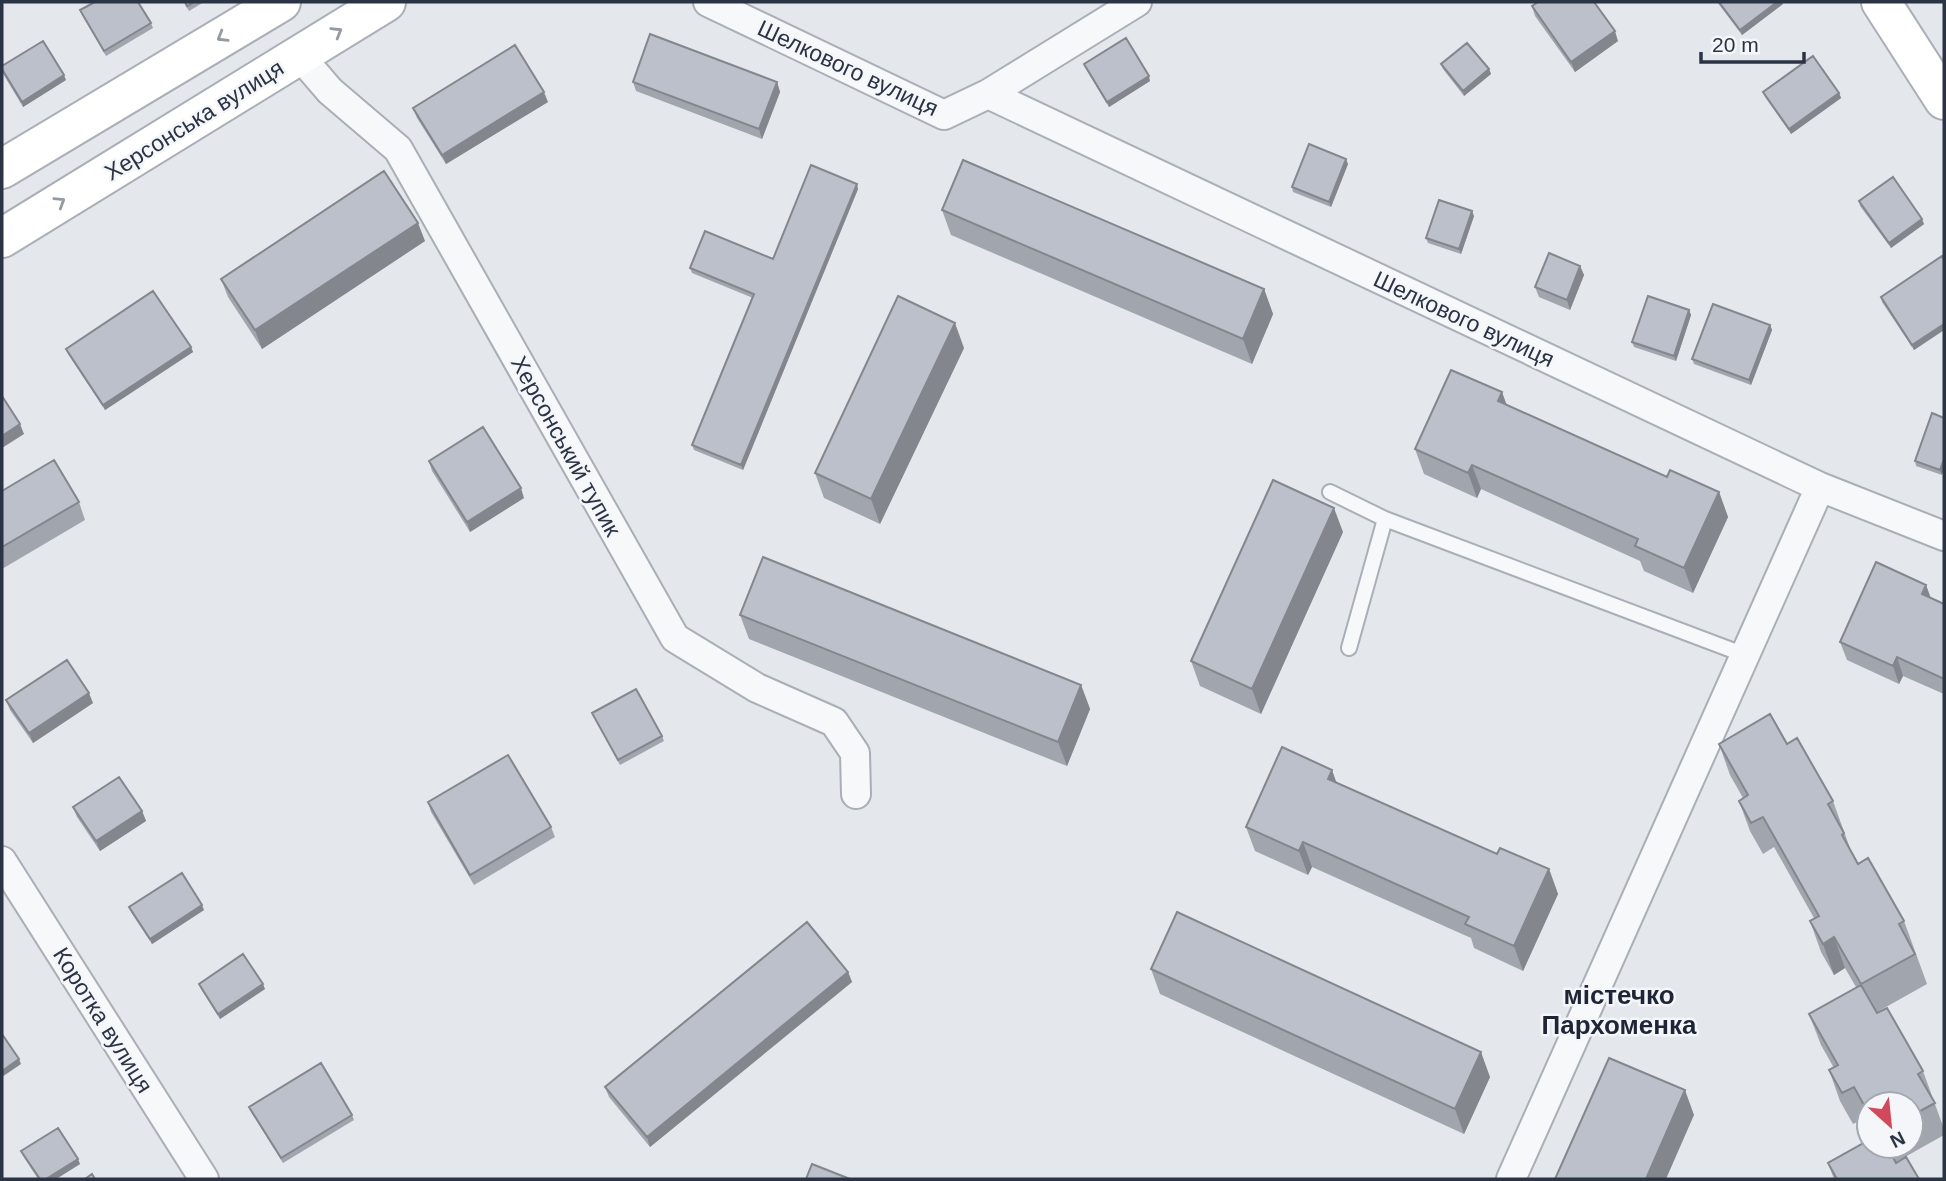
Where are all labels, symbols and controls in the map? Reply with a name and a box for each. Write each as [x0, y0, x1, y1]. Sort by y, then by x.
street label: Шелкового вулиця [754, 15, 942, 121]
scale bar [1701, 21, 1804, 65]
one-way arrow [330, 27, 343, 40]
one-way arrow [217, 29, 230, 42]
text: 20 m [1712, 33, 1759, 56]
street label: Херсонська вулиця [100, 54, 288, 186]
one-way arrow [52, 198, 65, 211]
street label: Шелкового вулиця [1370, 266, 1558, 372]
street label: Херсонський тупик [506, 352, 627, 541]
street label: Коротка вулиця [48, 943, 158, 1097]
district label: містечко Пархоменка [1542, 980, 1697, 1040]
north arrow [1855, 1090, 1925, 1160]
text: N [1887, 1127, 1908, 1152]

